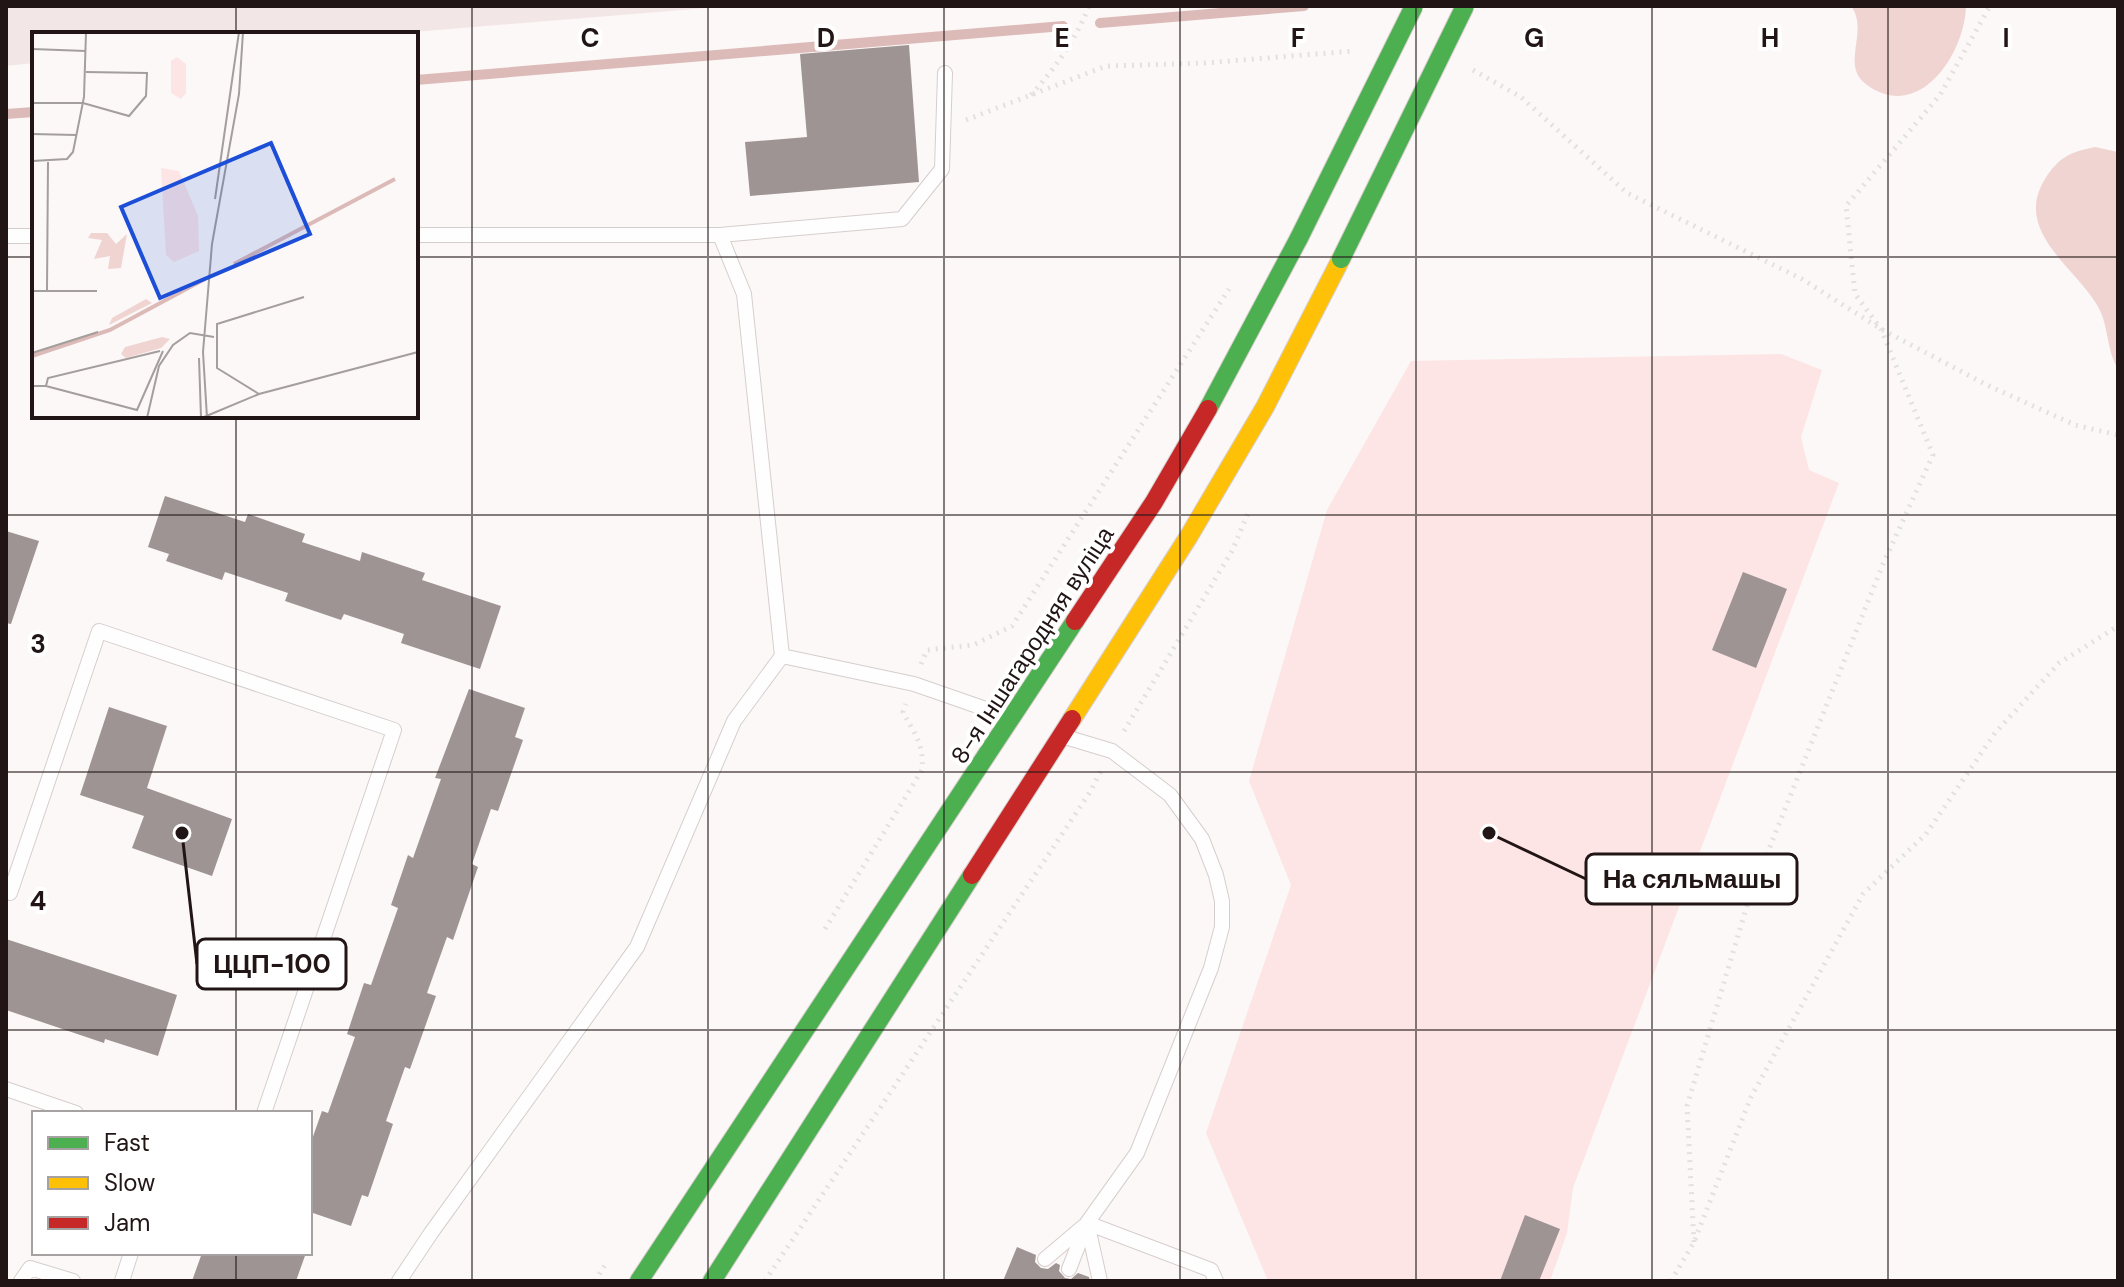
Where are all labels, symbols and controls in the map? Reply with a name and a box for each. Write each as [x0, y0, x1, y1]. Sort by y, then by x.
text: C [580, 21, 600, 55]
text: D [817, 21, 835, 55]
text: E [1054, 21, 1070, 55]
text: F [1291, 21, 1305, 55]
text: G [1524, 21, 1544, 55]
text: H [1761, 21, 1779, 55]
text: I [2002, 21, 2010, 55]
inset map [32, 32, 418, 418]
street label: 8-я Іншагародняя вуліца [944, 520, 1121, 770]
text: 3 [30, 627, 46, 661]
callout: На сяльмашы [1586, 854, 1797, 904]
text: На сяльмашы [1603, 862, 1781, 896]
text: 4 [30, 884, 46, 918]
callout: ЦЦП-100 [197, 939, 346, 989]
text: ЦЦП-100 [213, 947, 331, 981]
legend [32, 1111, 312, 1255]
text: Fast [104, 1127, 150, 1158]
text: Slow [104, 1167, 155, 1198]
text: Jam [104, 1207, 150, 1238]

